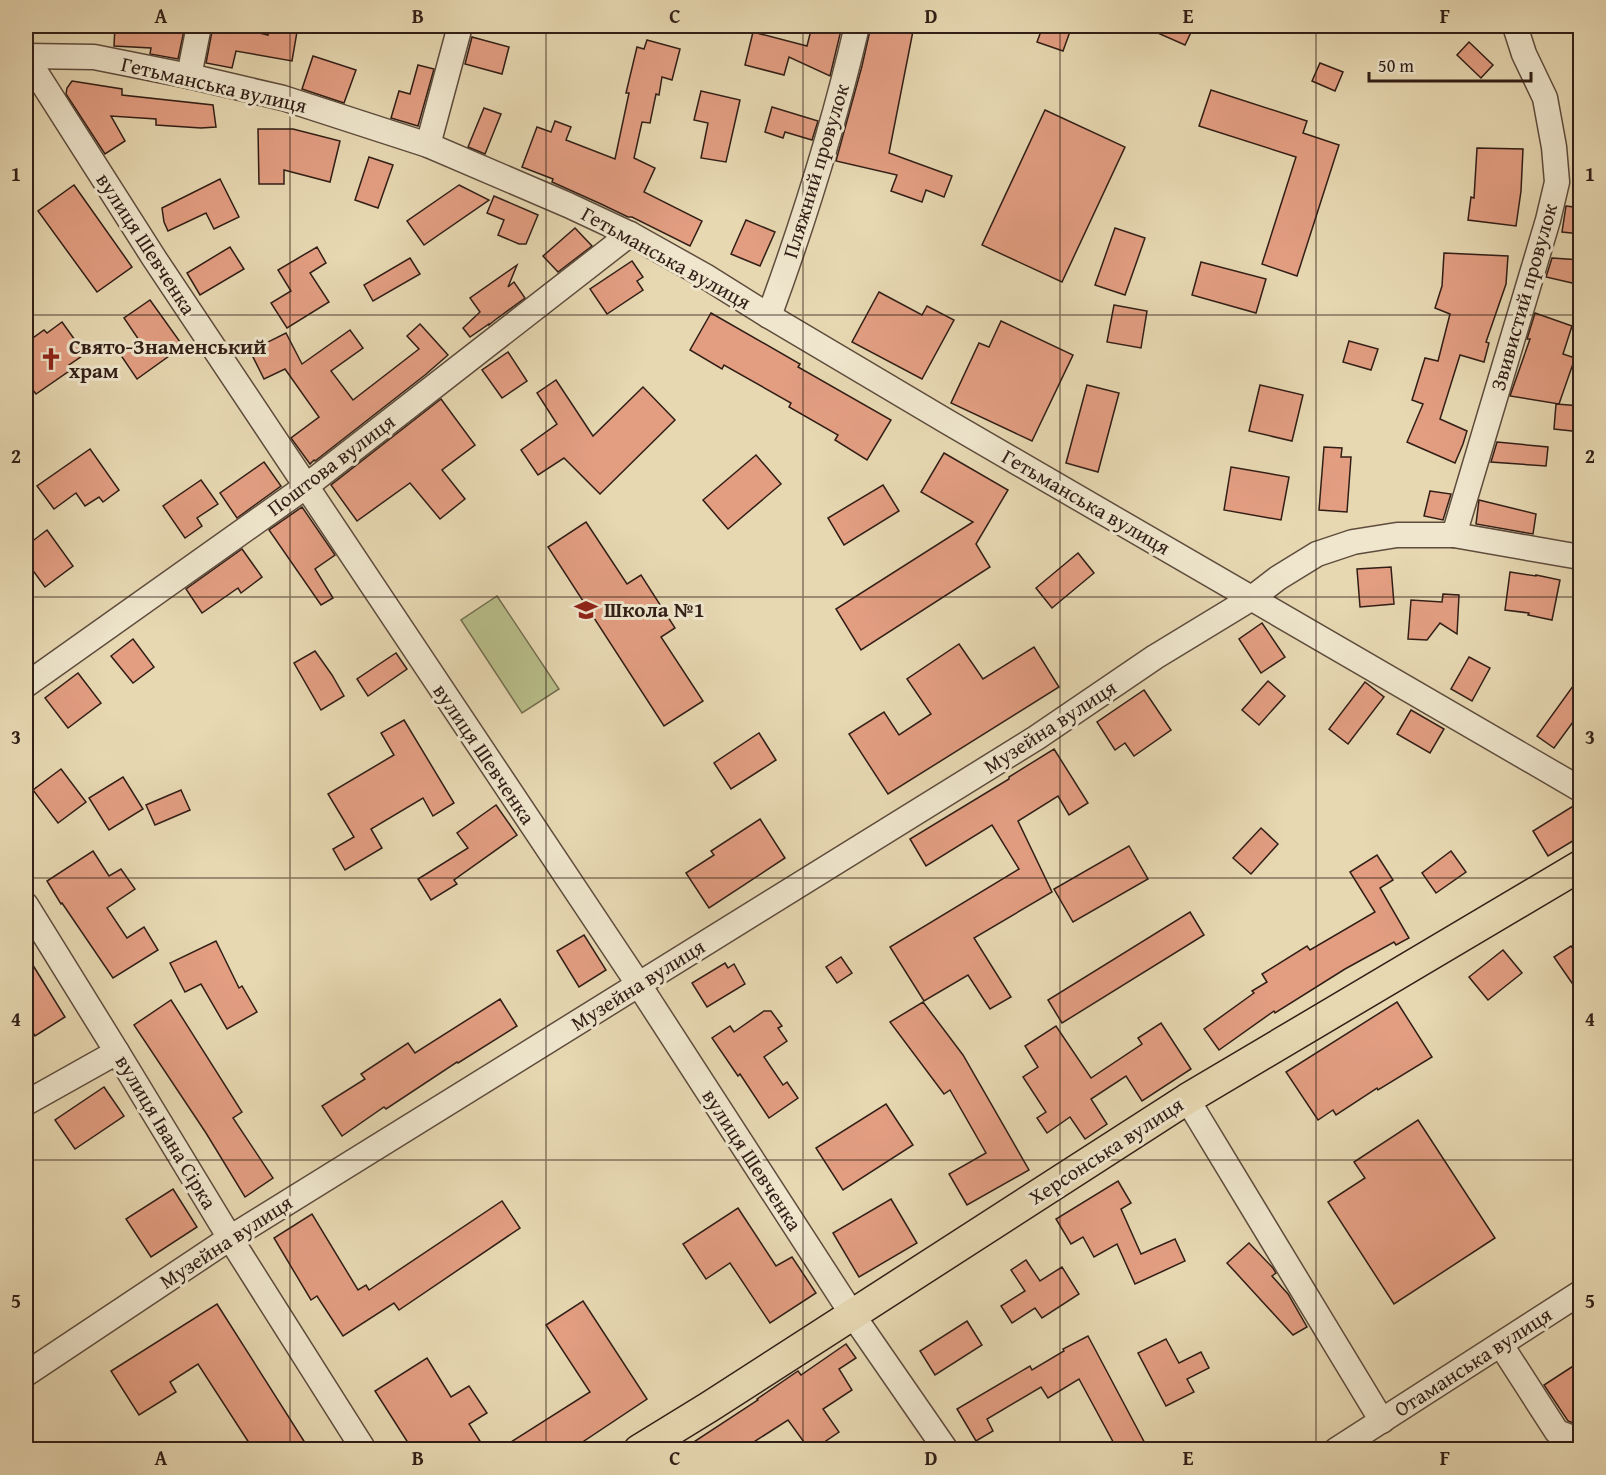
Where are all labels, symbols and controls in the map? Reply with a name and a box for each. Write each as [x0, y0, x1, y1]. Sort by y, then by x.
text: A [155, 1, 168, 30]
text: B [412, 1, 424, 30]
text: C [669, 1, 681, 30]
text: D [924, 1, 938, 30]
text: E [1183, 1, 1194, 30]
text: F [1440, 1, 1450, 30]
scale bar [1369, 45, 1531, 83]
street label: Гетьманська вулиця [118, 48, 310, 121]
text: 50 m [1378, 52, 1414, 79]
street label: Пляжний провулок [774, 80, 857, 262]
text: 1 [11, 159, 21, 188]
text: 1 [1585, 159, 1595, 188]
street label: вулиця Шевченка [89, 166, 204, 321]
street label: Гетьманська вулиця [576, 198, 757, 317]
street label: Звивистий провулок [1482, 200, 1565, 394]
place label: Свято-Знаменський храм [69, 331, 266, 386]
church icon: Свято-Знаменський храм [38, 346, 64, 372]
street label: Поштова вулиця [260, 406, 402, 523]
text: 2 [11, 441, 21, 470]
street label: Гетьманська вулиця [996, 441, 1176, 563]
text: 2 [1585, 441, 1595, 470]
place label: Школа №1 [604, 594, 705, 625]
school or university icon: Школа №1 [573, 597, 599, 623]
street label: Музейна вулиця [977, 672, 1123, 781]
street label: вулиця Шевченка [426, 677, 543, 830]
text: 3 [11, 722, 21, 751]
text: 3 [1585, 722, 1595, 751]
street label: Музейна вулиця [565, 931, 711, 1038]
text: 4 [11, 1004, 21, 1033]
text: 4 [1585, 1004, 1595, 1033]
street label: вулиця Івана Сірка [108, 1049, 225, 1215]
street label: вулиця Шевченка [695, 1082, 810, 1237]
street label: Херсонська вулиця [1022, 1089, 1189, 1212]
street label: Музейна вулиця [153, 1187, 299, 1296]
text: 5 [11, 1286, 21, 1315]
text: 5 [1585, 1286, 1595, 1315]
street label: Отаманська вулиця [1388, 1299, 1558, 1424]
text: A [155, 1443, 168, 1472]
text: B [412, 1443, 424, 1472]
text: C [669, 1443, 681, 1472]
text: D [924, 1443, 938, 1472]
text: E [1183, 1443, 1194, 1472]
text: F [1440, 1443, 1450, 1472]

